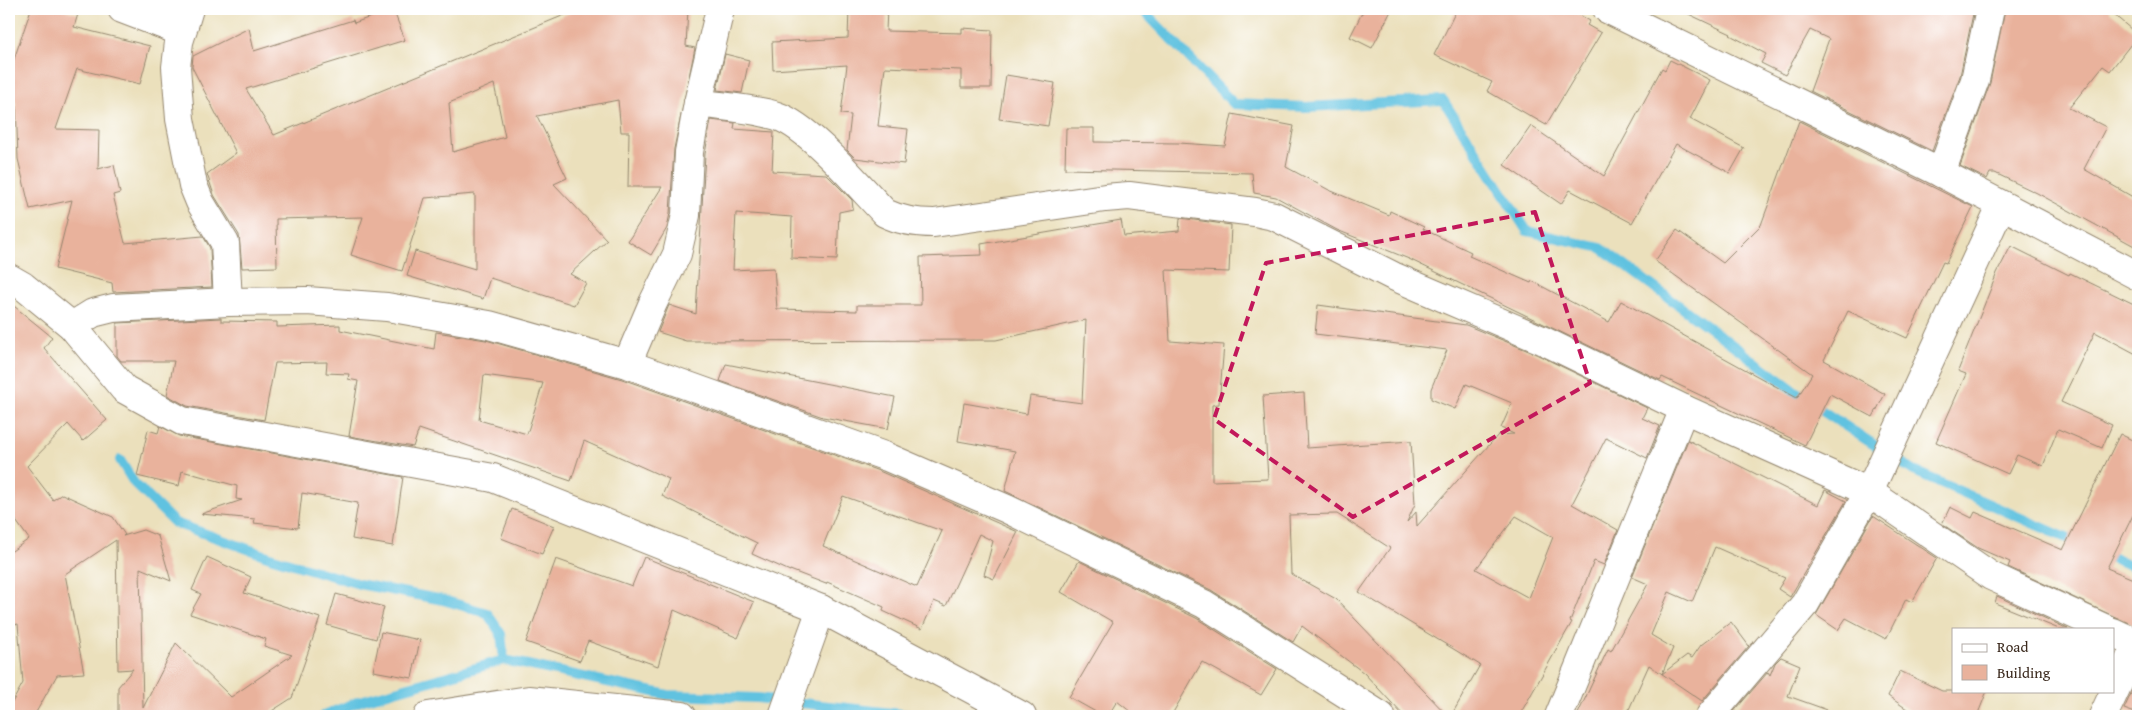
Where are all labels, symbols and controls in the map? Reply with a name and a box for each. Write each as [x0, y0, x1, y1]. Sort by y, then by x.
legend [1952, 628, 2114, 692]
text: Road [1997, 636, 2028, 657]
text: Building [1997, 662, 2051, 683]

